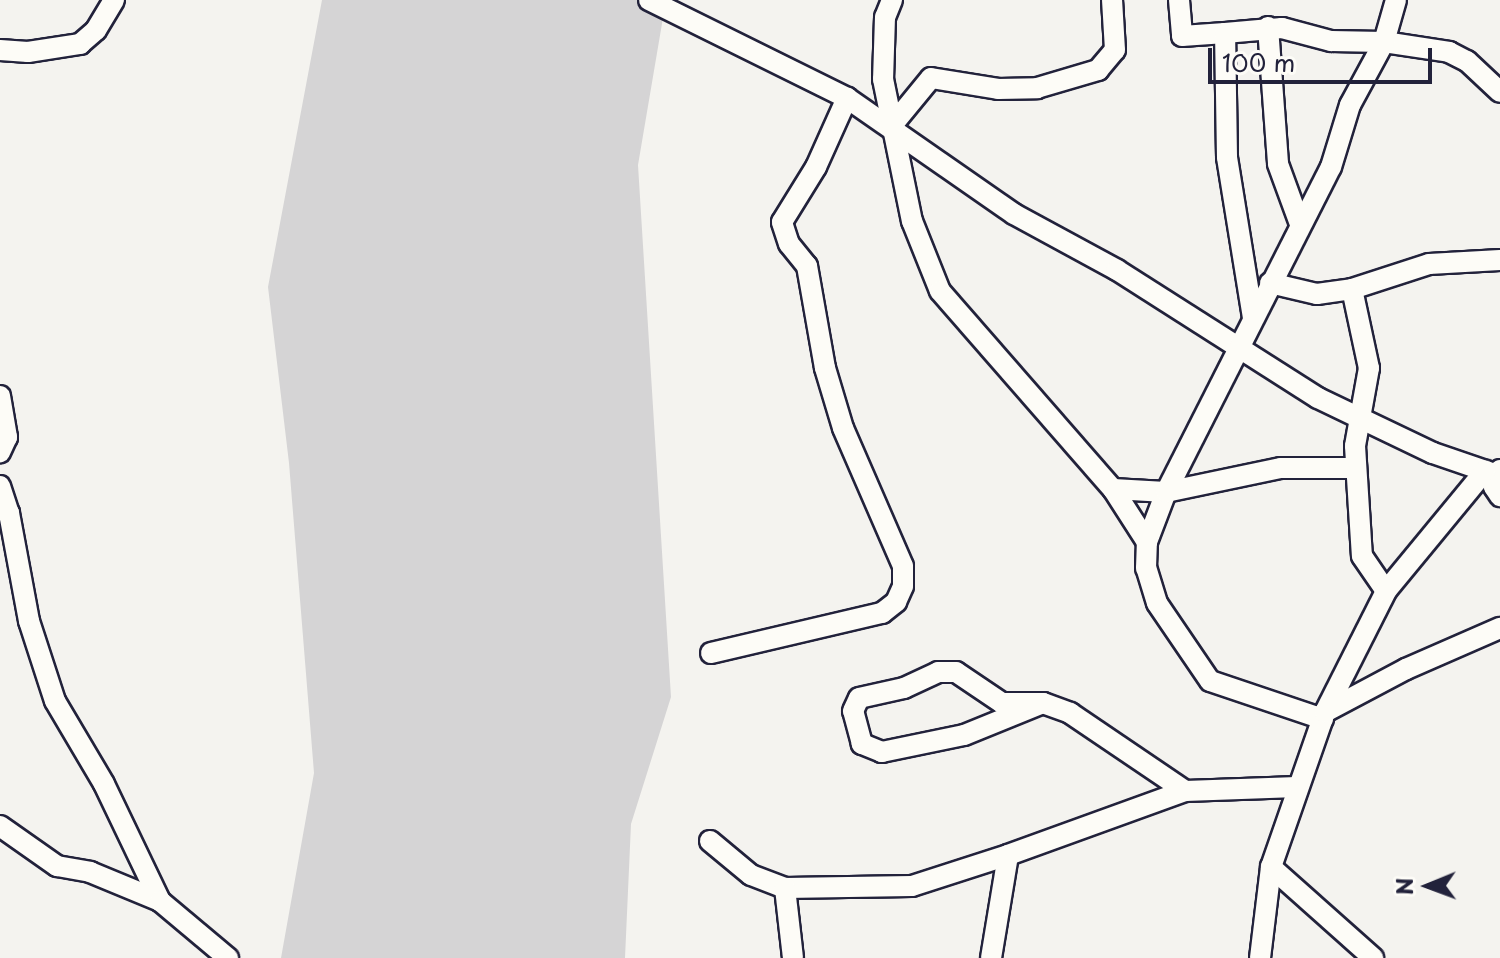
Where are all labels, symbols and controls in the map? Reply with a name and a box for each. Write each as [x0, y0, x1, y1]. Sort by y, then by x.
scale bar [1212, 32, 1436, 82]
text: 100 m [1222, 44, 1295, 80]
north arrow [1388, 846, 1468, 926]
text: N [1387, 877, 1420, 895]

